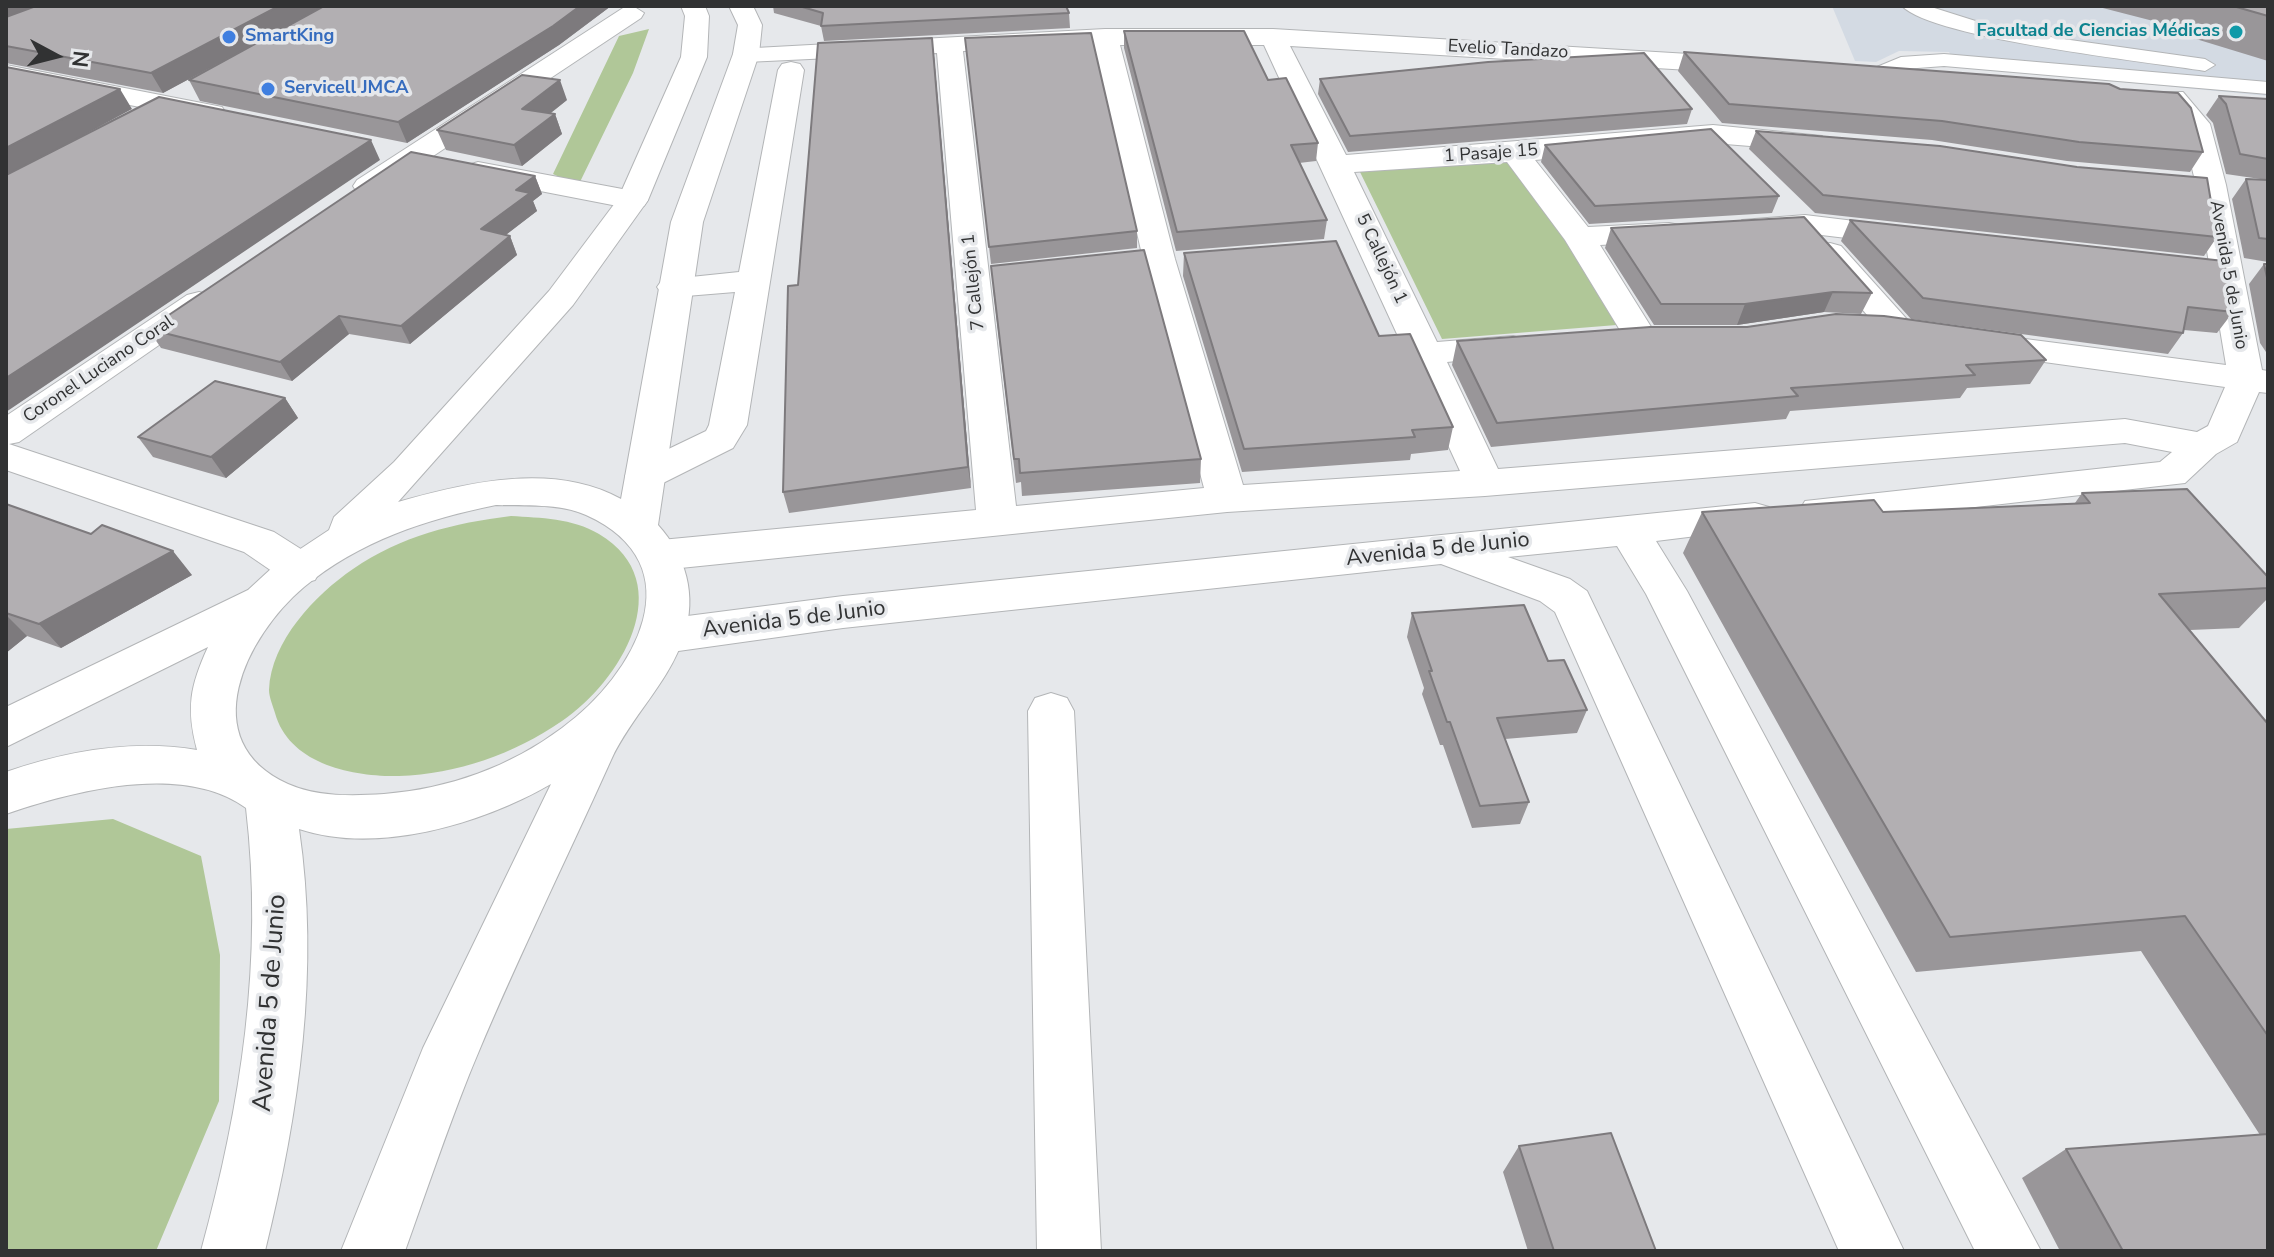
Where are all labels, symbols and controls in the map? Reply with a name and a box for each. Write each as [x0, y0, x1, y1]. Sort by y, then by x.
north arrow [16, 16, 96, 96]
place label: Facultad de Ciencias Médicas [1977, 21, 2220, 43]
marker: Facultad de Ciencias Médicas [2227, 23, 2245, 41]
place label: SmartKing [245, 26, 334, 48]
marker: SmartKing [220, 28, 238, 46]
street label: Evelio Tandazo [1447, 36, 1569, 64]
text: N [64, 49, 96, 69]
place label: Servicell JMCA [284, 78, 409, 100]
marker: Servicell JMCA [259, 80, 277, 98]
street label: 1 Pasaje 15 [1443, 140, 1539, 168]
street label: Avenida 5 de Junio [2204, 199, 2252, 351]
street label: 5 Callejón 1 [1351, 211, 1411, 307]
street label: 7 Callejón 1 [958, 233, 990, 331]
street label: Coronel Luciano Coral [20, 312, 178, 428]
street label: Avenida 5 de Junio [1345, 527, 1531, 573]
street label: Avenida 5 de Junio [701, 596, 887, 644]
street label: Avenida 5 de Junio [248, 893, 294, 1113]

